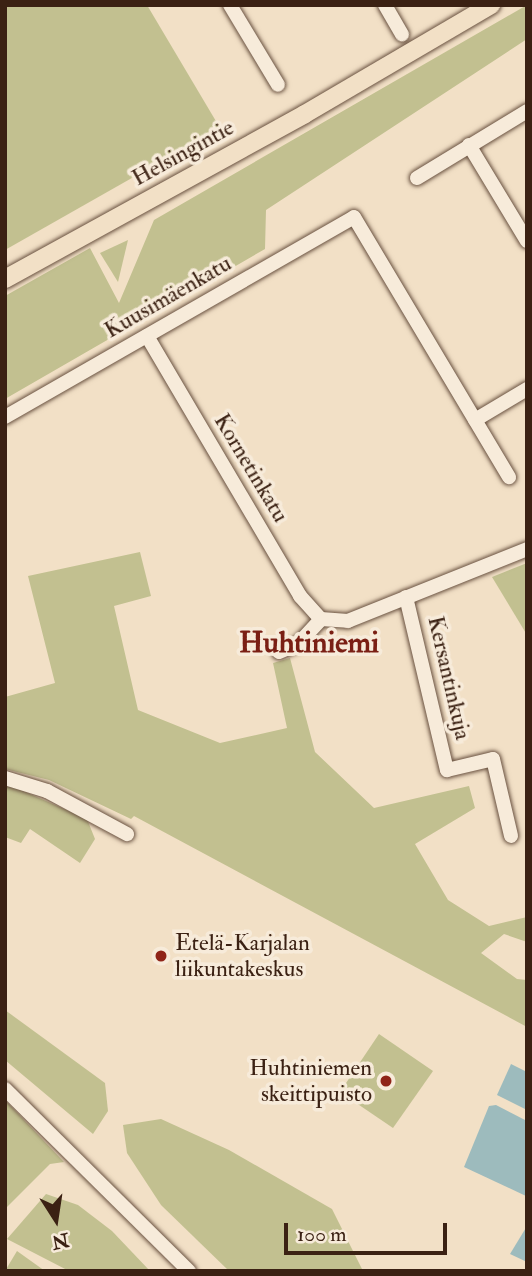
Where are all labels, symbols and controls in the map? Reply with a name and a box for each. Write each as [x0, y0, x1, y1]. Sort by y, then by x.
street label: Helsingintie [127, 114, 239, 192]
street label: Kuusimäenkatu [100, 250, 236, 344]
street label: Kornetinkatu [208, 409, 294, 527]
street label: Kersantinkuja [421, 614, 477, 742]
district label: Huhtiniemi [239, 625, 379, 661]
place label: Etelä-Karjalan liikuntakeskus [175, 929, 310, 983]
marker: Etelä-Karjalan liikuntakeskus [153, 948, 169, 964]
place label: Huhtiniemen skeittipuisto [249, 1054, 372, 1108]
marker: Huhtiniemen skeittipuisto [378, 1073, 394, 1089]
north arrow [21, 1185, 91, 1255]
scale bar [287, 1210, 450, 1254]
text: 100 m [297, 1221, 347, 1248]
text: N [50, 1227, 71, 1254]

